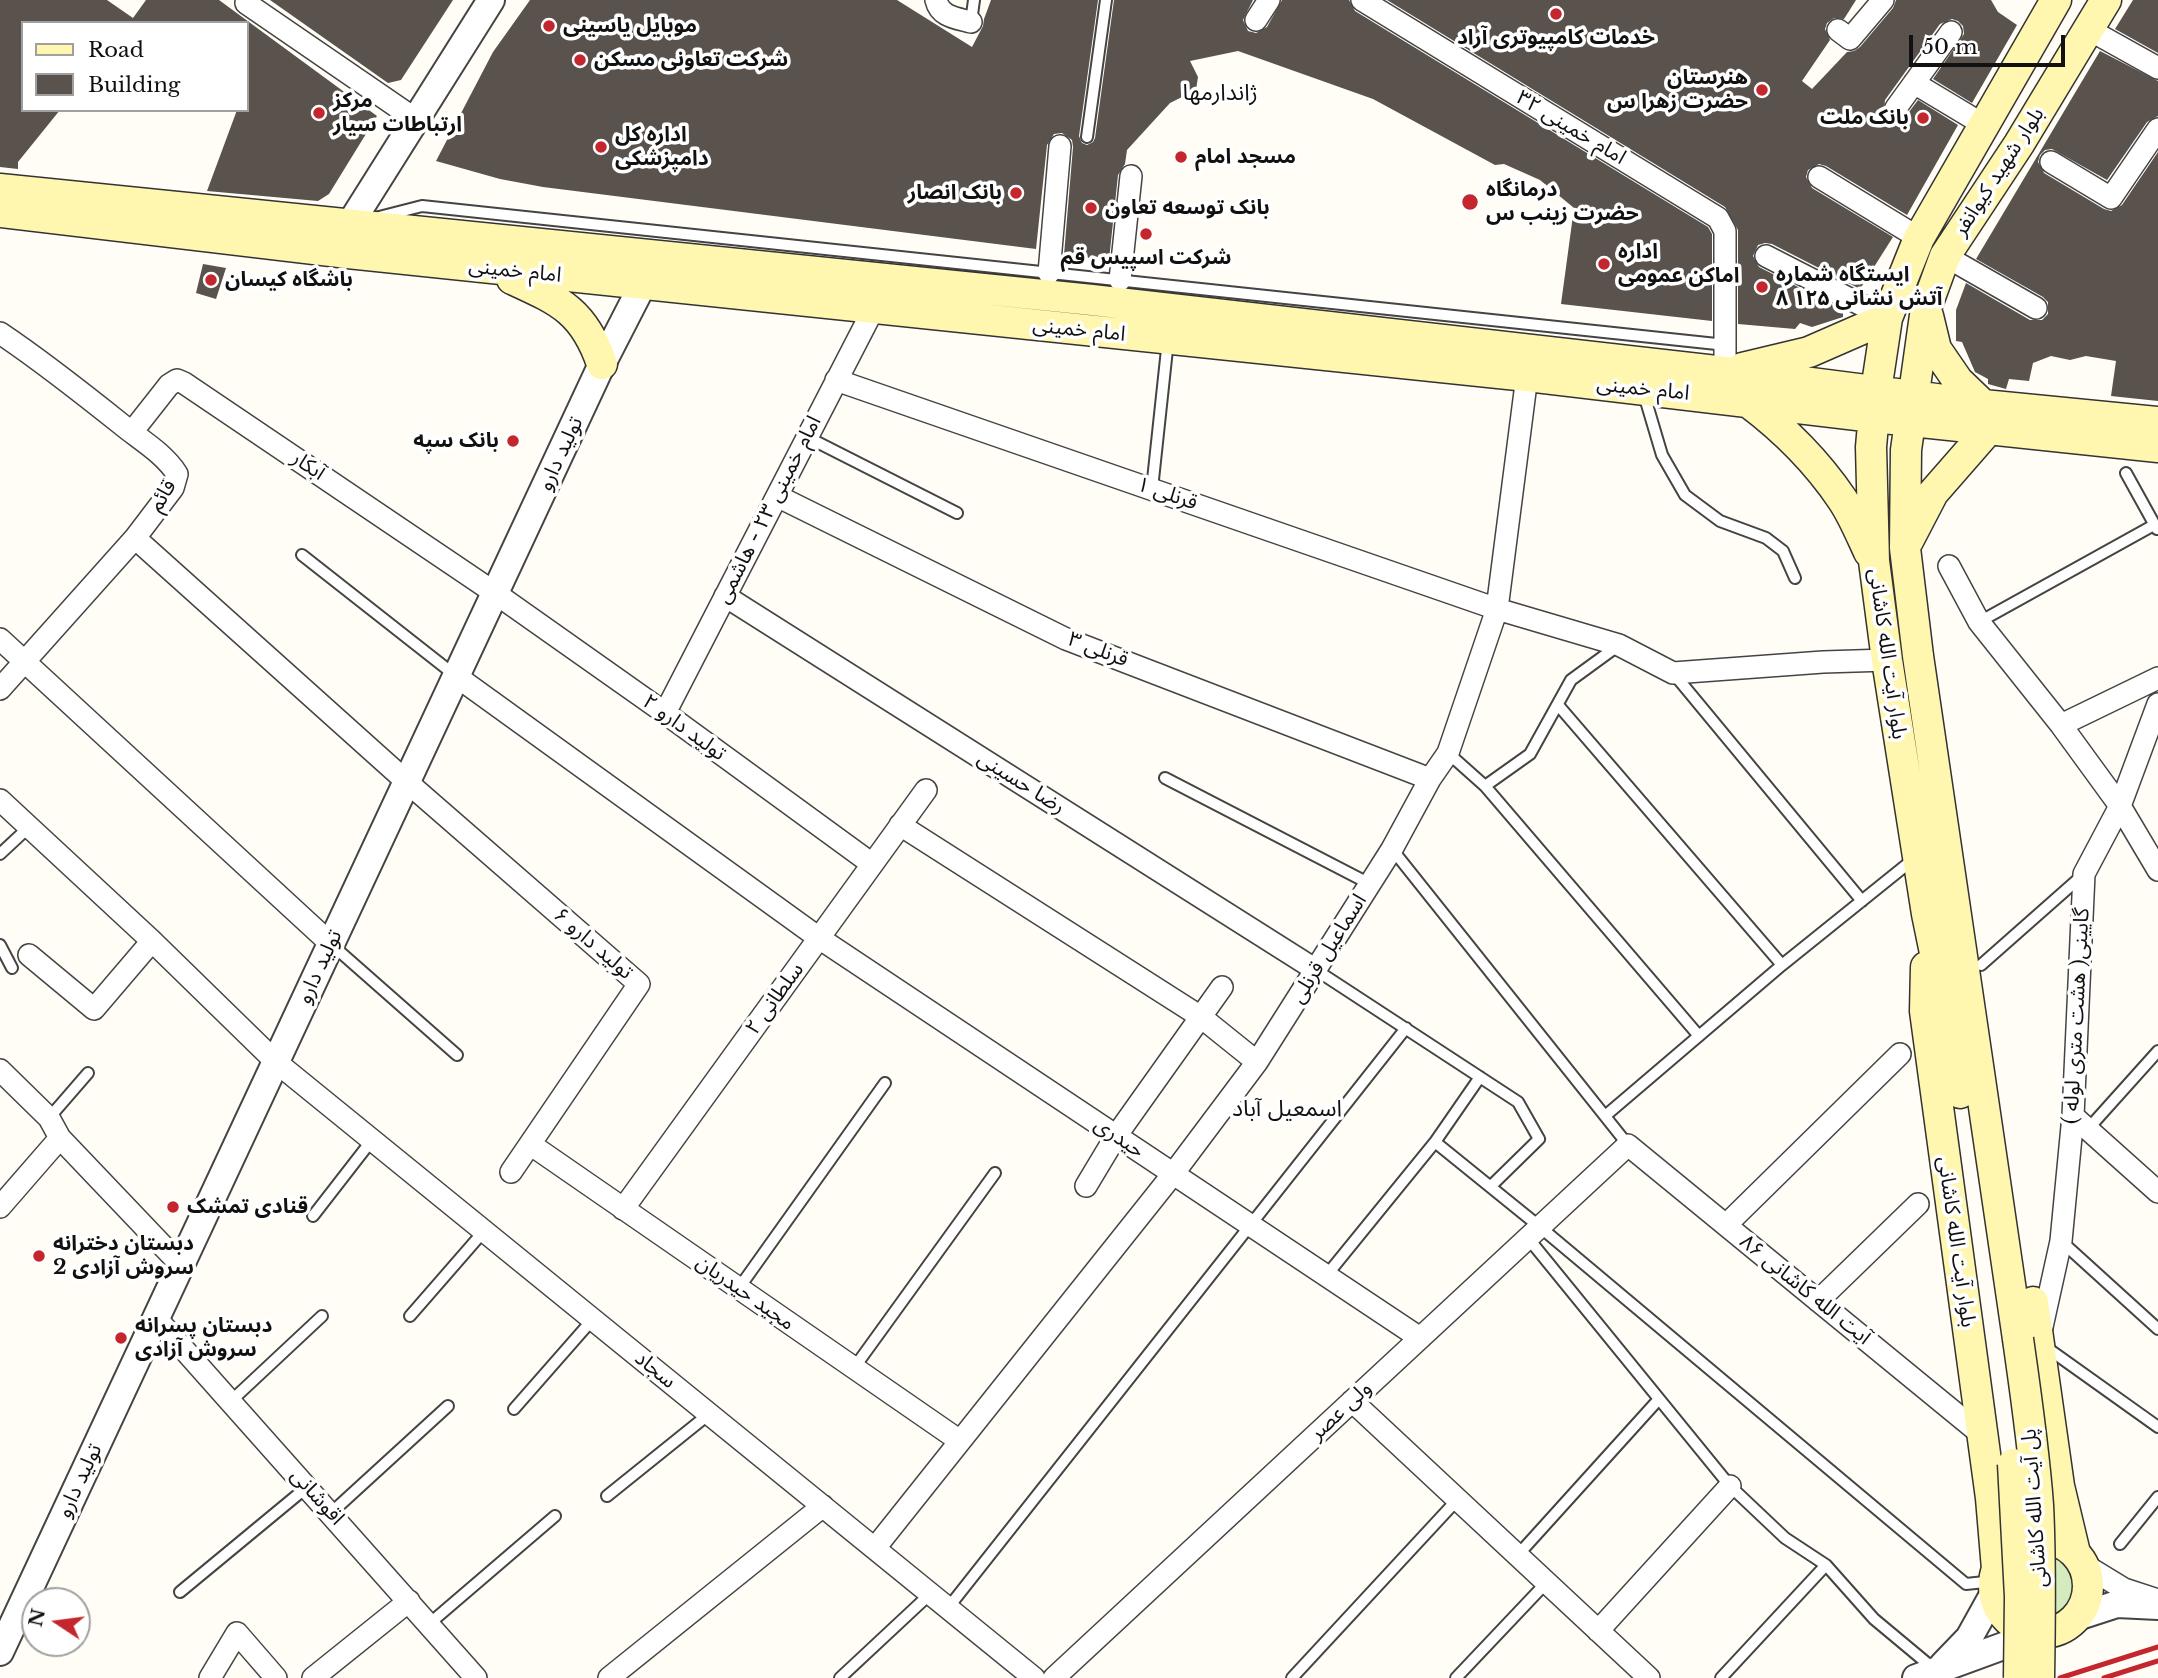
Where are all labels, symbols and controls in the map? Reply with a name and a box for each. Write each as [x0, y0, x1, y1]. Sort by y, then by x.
marker: خدمات کامپیوتری آراد [1548, 6, 1564, 22]
place label: موبایل یاسینی [563, 13, 697, 39]
marker: موبایل یاسینی [541, 18, 557, 34]
legend [21, 21, 248, 112]
scale bar [1913, 21, 2069, 65]
place label: خدمات کامپیوتری آراد [1457, 25, 1655, 51]
text: 50 m [1922, 34, 1977, 60]
text: Road [88, 37, 144, 63]
place label: شرکت تعاونی مسکن [594, 47, 788, 73]
marker: شرکت تعاونی مسکن [572, 52, 588, 68]
place label: هنرستان حضرت زهرا س [1607, 65, 1748, 115]
text: Building [88, 72, 180, 98]
district label: ژاندارمها [1182, 80, 1258, 108]
marker: هنرستان حضرت زهرا س [1754, 82, 1770, 98]
street label: امام خمینی ۳۲ [1512, 85, 1630, 171]
place label: مرکز ارتباطات سیار [333, 88, 462, 138]
street label: بلوار شهید کیوانفر [1948, 103, 2050, 241]
marker: مرکز ارتباطات سیار [311, 105, 327, 121]
place label: بانک ملت [1820, 105, 1909, 131]
marker: بانک ملت [1915, 110, 1931, 126]
place label: اداره کل دامپزشکی [615, 122, 709, 172]
marker: اداره کل دامپزشکی [593, 139, 609, 155]
place label: مسجد امام [1195, 144, 1296, 170]
marker: مسجد امام [1173, 149, 1189, 165]
place label: درمانگاه حضرت زینب س [1486, 177, 1639, 227]
place label: بانک انصار [908, 180, 1002, 206]
marker: بانک انصار [1008, 185, 1024, 201]
marker: درمانگاه حضرت زینب س [1460, 192, 1480, 212]
place label: بانک توسعه تعاون [1105, 195, 1270, 221]
marker: بانک توسعه تعاون [1083, 200, 1099, 216]
marker: شرکت اسپیس قم [1138, 226, 1154, 242]
place label: اداره اماکن عمومی [1618, 239, 1739, 289]
place label: شرکت اسپیس قم [1061, 245, 1231, 271]
street label: امام خمینی [467, 254, 563, 288]
marker: اداره اماکن عمومی [1596, 256, 1612, 272]
place label: ایستگاه شماره ۸ آتش نشانی ۱۲۵ [1776, 262, 1942, 312]
place label: باشگاه کیسان [225, 267, 353, 293]
marker: باشگاه کیسان [203, 272, 219, 288]
marker: ایستگاه شماره ۸ آتش نشانی ۱۲۵ [1754, 279, 1770, 295]
street label: امام خمینی [1031, 313, 1127, 347]
street label: امام خمینی [1595, 372, 1691, 406]
street label: امام خمینی ۲۳ - هاشمی [711, 412, 827, 608]
street label: تولید دارو [533, 413, 589, 495]
place label: بانک سپه [413, 428, 499, 454]
marker: بانک سپه [505, 433, 521, 449]
street label: آبکار [286, 446, 330, 486]
street label: قرنلی ۱ [1133, 472, 1201, 516]
street label: قائم [144, 475, 182, 517]
street label: بلوار آیت الله کاشانی [1863, 567, 1911, 741]
street label: قرنلی ۳ [1064, 627, 1132, 673]
street label: تولید دارو ۲ [637, 689, 731, 767]
street label: رضا حسینی [972, 746, 1070, 820]
street label: اسماعیل قرنلی [1285, 890, 1373, 1008]
street label: تولید دارو ۶ [548, 903, 638, 985]
street label: گایینی( هشت متری لوله ) [2059, 907, 2095, 1125]
street label: تولید دارو [292, 926, 348, 1008]
street label: ۲ سلطانی [740, 958, 810, 1040]
district label: اسمعیل آباد [1232, 1096, 1342, 1124]
street label: حیدری [1089, 1112, 1149, 1164]
street label: بلوار آیت الله کاشانی [1932, 1155, 1980, 1329]
place label: قنادی تمشک [187, 1194, 308, 1220]
marker: قنادی تمشک [165, 1199, 181, 1215]
street label: آیت الله کاشانی ۸۶ [1734, 1229, 1876, 1351]
place label: دبستان دخترانه سروش آزادی 2 [53, 1231, 194, 1281]
marker: دبستان دخترانه سروش آزادی 2 [31, 1248, 47, 1264]
street label: مجید حیدریان [691, 1250, 799, 1336]
place label: دبستان پسرانه سروش آزادی [135, 1313, 272, 1363]
marker: دبستان پسرانه سروش آزادی [113, 1330, 129, 1346]
street label: سجاد [629, 1346, 681, 1394]
street label: ولی عصر [1305, 1376, 1377, 1446]
street label: پل آیت الله کاشانی [2017, 1428, 2053, 1588]
street label: تولید دارو [52, 1440, 108, 1522]
street label: اقوشانی [285, 1463, 349, 1531]
north arrow [21, 1587, 91, 1657]
text: N [24, 1606, 50, 1629]

